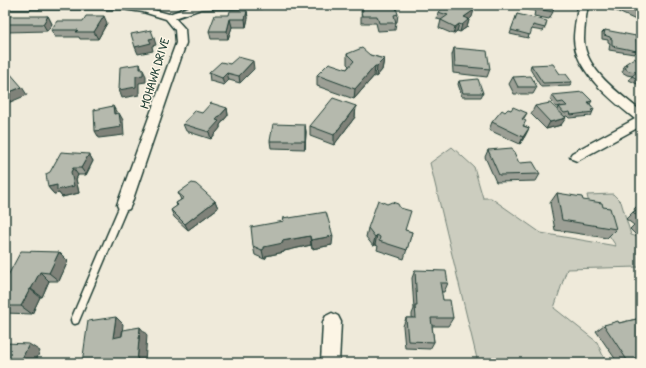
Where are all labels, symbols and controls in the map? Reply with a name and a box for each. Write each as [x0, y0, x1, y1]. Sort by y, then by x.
street label: MOHAWK DRIVE [135, 35, 173, 111]

